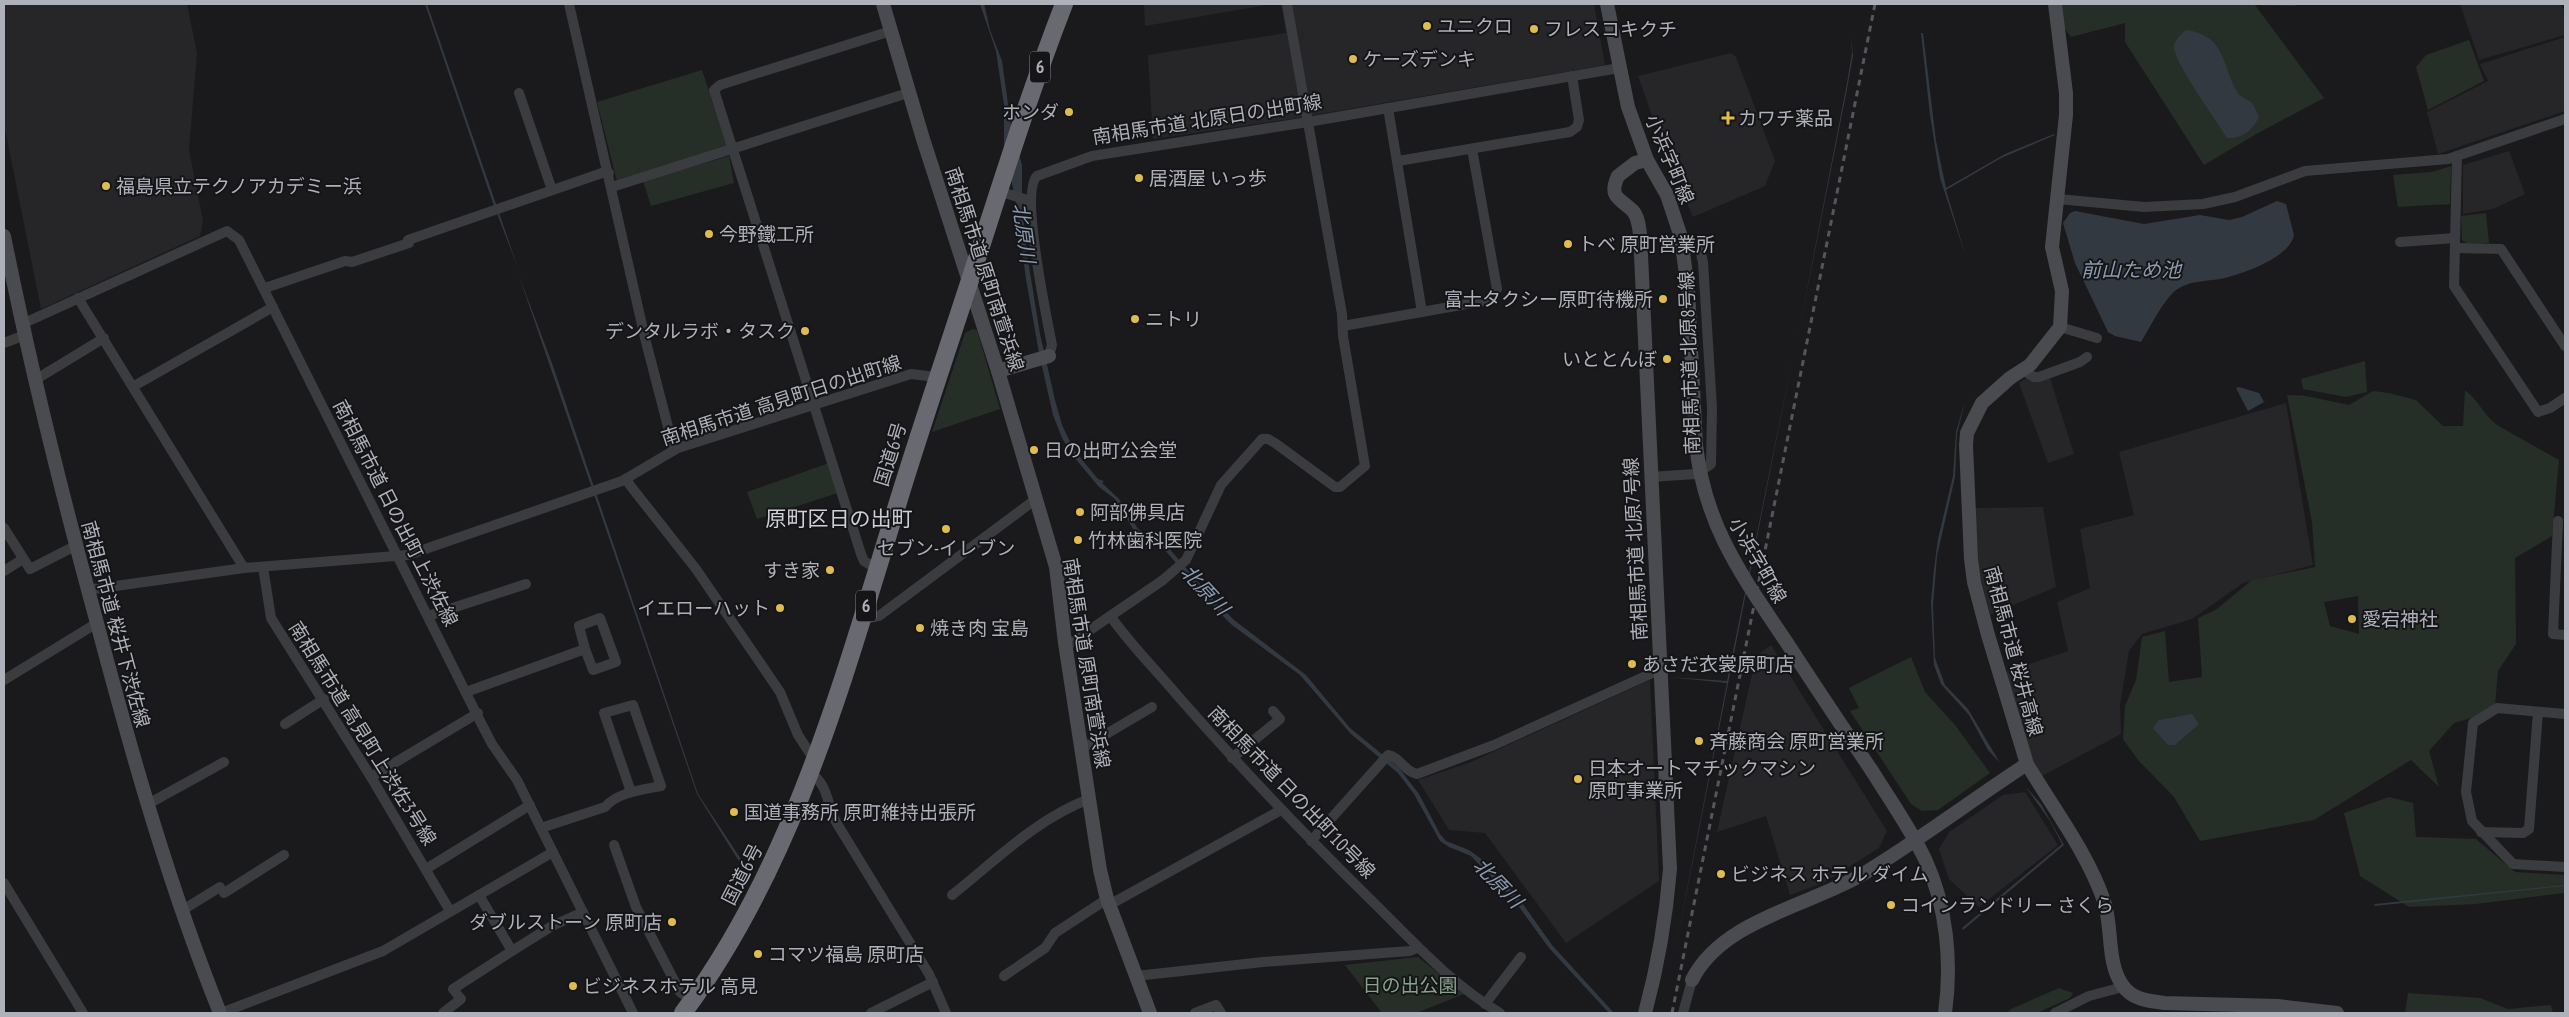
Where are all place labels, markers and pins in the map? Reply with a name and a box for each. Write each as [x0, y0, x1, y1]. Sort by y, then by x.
place label: ユニクロ [1437, 14, 1513, 38]
place label: フレスコキクチ [1544, 17, 1677, 41]
marker: ユニクロ [1421, 20, 1433, 32]
marker: フレスコキクチ [1528, 23, 1540, 35]
place label: ケーズデンキ [1363, 47, 1476, 71]
marker: ケーズデンキ [1347, 53, 1359, 65]
place label: ホンダ [1002, 100, 1059, 124]
marker: ホンダ [1063, 106, 1075, 118]
place label: カワチ薬品 [1738, 106, 1833, 130]
marker: カワチ薬品 [1722, 112, 1734, 124]
place label: 居酒屋 いっ歩 [1149, 166, 1267, 190]
marker: 居酒屋 いっ歩 [1133, 172, 1145, 184]
place label: 福島県立テクノアカデミー浜 [116, 174, 362, 198]
marker: 福島県立テクノアカデミー浜 [100, 180, 112, 192]
place label: 今野鐵工所 [719, 222, 814, 246]
marker: 今野鐵工所 [703, 228, 715, 240]
place label: トベ 原町営業所 [1578, 232, 1715, 256]
marker: トベ 原町営業所 [1562, 238, 1574, 250]
place label: 富士タクシー原町待機所 [1444, 287, 1653, 311]
marker: 富士タクシー原町待機所 [1657, 293, 1669, 305]
place label: ニトリ [1145, 307, 1202, 331]
marker: ニトリ [1129, 313, 1141, 325]
place label: デンタルラボ・タスク [605, 319, 795, 343]
marker: デンタルラボ・タスク [799, 325, 811, 337]
place label: いととんぼ [1562, 347, 1657, 371]
marker: いととんぼ [1661, 353, 1673, 365]
place label: 日の出町公会堂 [1044, 438, 1177, 462]
marker: 日の出町公会堂 [1028, 444, 1040, 456]
place label: 阿部佛具店 [1090, 500, 1185, 524]
marker: 阿部佛具店 [1074, 506, 1086, 518]
marker: セブン-イレブン [940, 523, 952, 535]
place label: 竹林歯科医院 [1088, 528, 1202, 552]
marker: 竹林歯科医院 [1072, 534, 1084, 546]
place label: セブン-イレブン [877, 536, 1015, 560]
place label: すき家 [763, 558, 820, 582]
marker: すき家 [824, 564, 836, 576]
place label: イエローハット [638, 596, 770, 620]
marker: イエローハット [774, 602, 786, 614]
place label: 愛宕神社 [2362, 607, 2438, 631]
marker: 愛宕神社 [2346, 613, 2358, 625]
place label: 焼き肉 宝島 [930, 616, 1029, 640]
marker: 焼き肉 宝島 [914, 622, 926, 634]
place label: あさだ衣裳原町店 [1642, 652, 1794, 676]
marker: あさだ衣裳原町店 [1626, 658, 1638, 670]
place label: 斉藤商会 原町営業所 [1709, 729, 1884, 753]
marker: 斉藤商会 原町営業所 [1693, 735, 1705, 747]
place label: 日本オートマチックマシン 原町事業所 [1588, 756, 1816, 802]
marker: 日本オートマチックマシン 原町事業所 [1572, 773, 1584, 785]
place label: 国道事務所 原町維持出張所 [744, 800, 976, 824]
marker: 国道事務所 原町維持出張所 [728, 806, 740, 818]
place label: ビジネス ホテル ダイム [1731, 862, 1929, 886]
marker: ビジネス ホテル ダイム [1715, 868, 1727, 880]
place label: コインランドリー さくら [1901, 893, 2114, 917]
marker: コインランドリー さくら [1885, 899, 1897, 911]
place label: ダブルストーン 原町店 [469, 910, 662, 934]
marker: ダブルストーン 原町店 [666, 916, 678, 928]
place label: コマツ福島 原町店 [768, 942, 924, 966]
marker: コマツ福島 原町店 [752, 948, 764, 960]
place label: ビジネスホテル 高見 [583, 974, 758, 998]
marker: ビジネスホテル 高見 [567, 980, 579, 992]

